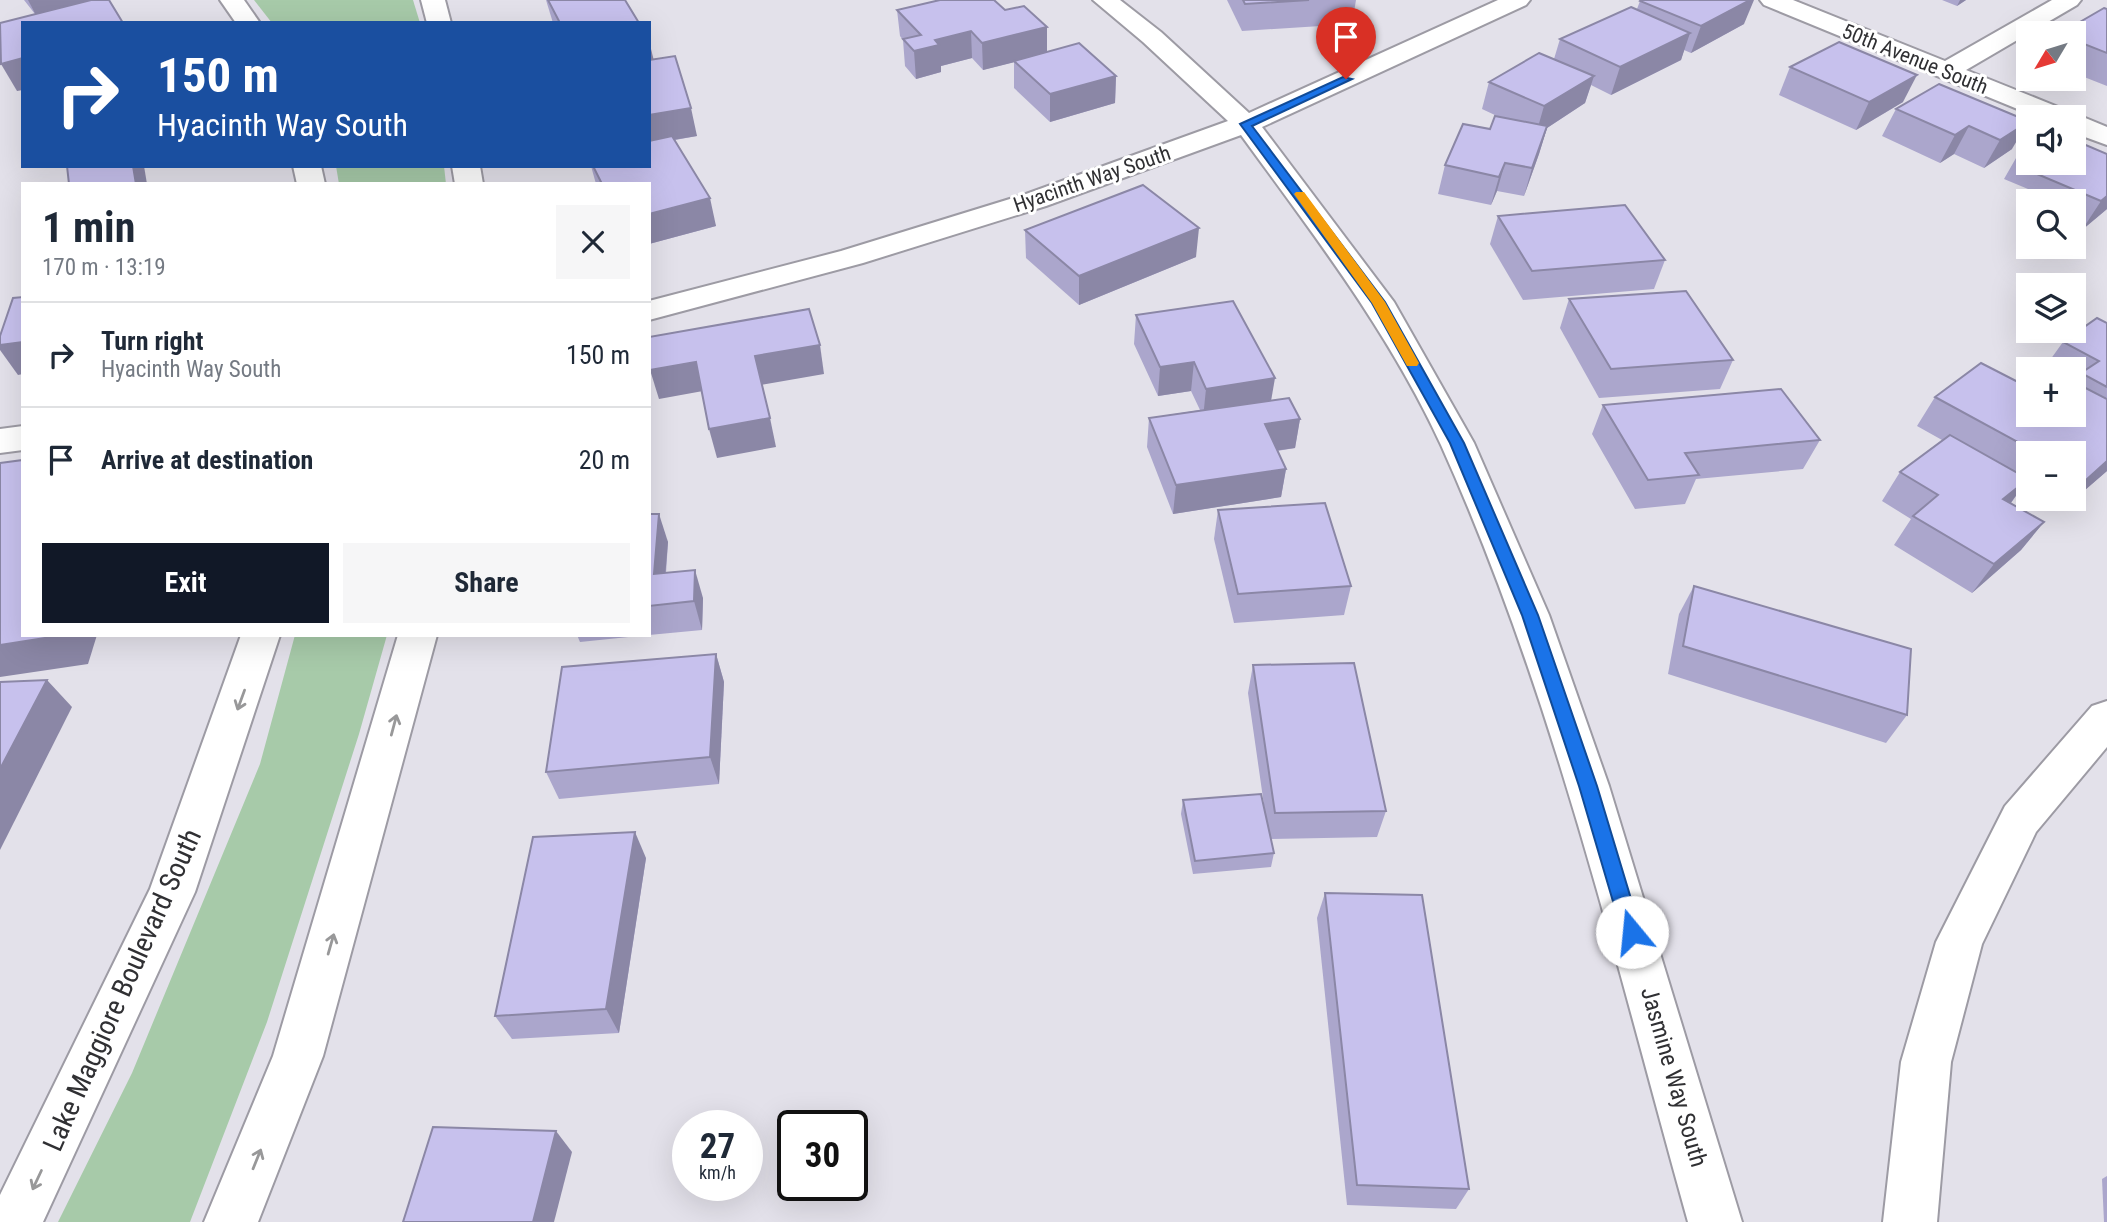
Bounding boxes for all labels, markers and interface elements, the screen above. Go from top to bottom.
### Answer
pin [1316,7,1376,79]
icon: arrive [1327,18,1365,56]
street label: 50th Avenue South [1839,19,1991,99]
north arrow [2016,21,2086,91]
map controls [2016,21,2086,511]
text: 150 m [157,47,279,104]
icon: right [42,49,133,140]
button: sound [2016,105,2086,175]
text: Hyacinth Way South [157,106,408,144]
street label: Hyacinth Way South [1010,141,1174,217]
button: search [2016,189,2086,259]
text: 1 min [42,203,135,252]
button: close [556,205,630,279]
text: 170 m · 13:19 [42,254,166,281]
button: layers [2016,273,2086,343]
text: Turn right [101,326,203,356]
icon: right [42,336,80,374]
text: 150 m [566,340,630,370]
text: Hyacinth Way South [101,356,281,383]
button: + [2016,357,2086,427]
icon: arrive [42,441,80,479]
button: − [2016,441,2086,511]
text: Arrive at destination [101,445,313,475]
text: 20 m [579,445,630,475]
button: Exit [42,543,329,623]
button: Share [343,543,630,623]
one-way arrow [233,689,246,711]
one-way arrow [388,715,401,737]
street label: Lake Maggiore Boulevard South [36,824,208,1156]
position arrow [1595,895,1669,969]
one-way arrow [325,933,338,955]
street label: Jasmine Way South [1635,984,1713,1170]
speed limit sign: 30 [777,1110,868,1201]
text: 27 [700,1126,735,1167]
one-way arrow [251,1148,264,1170]
text: km/h [699,1162,736,1183]
one-way arrow [30,1169,44,1190]

